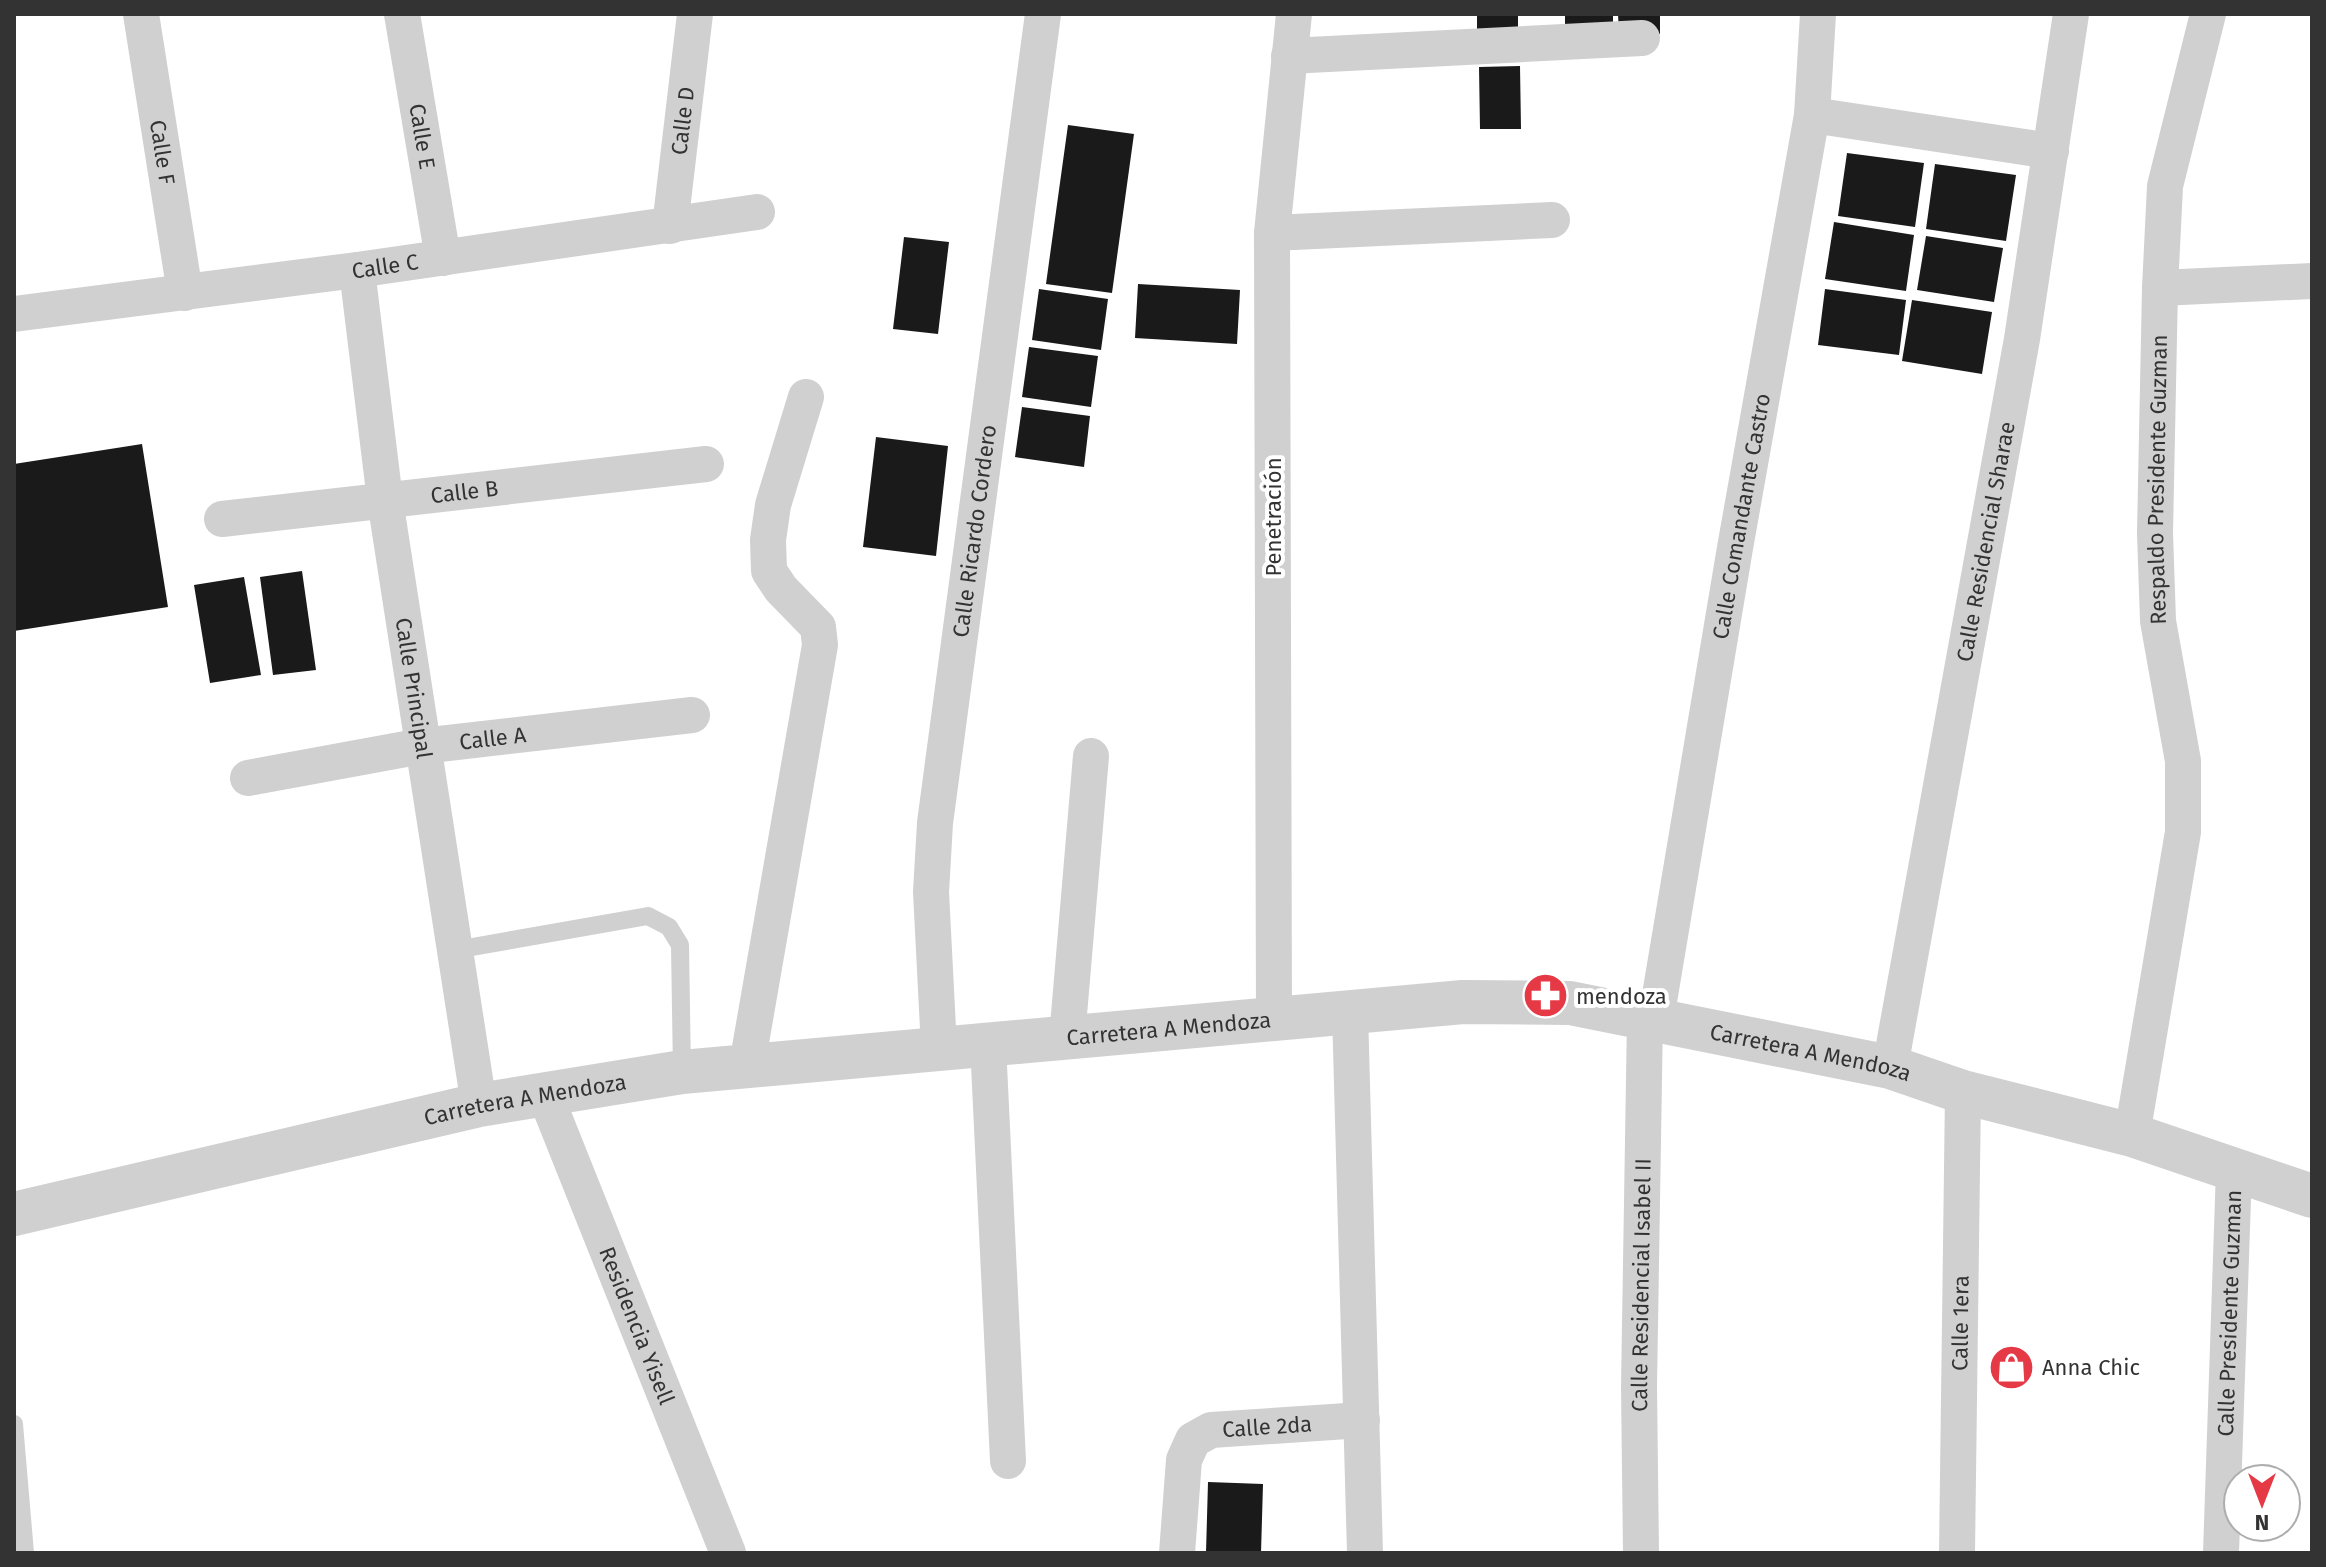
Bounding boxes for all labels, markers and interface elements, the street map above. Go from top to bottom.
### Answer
street label: Calle D [665,85,700,156]
street label: Calle E [403,101,441,171]
street label: Calle F [144,118,181,187]
street label: Calle C [350,248,420,285]
street label: Respaldo Presidente Guzman [2142,334,2173,625]
street label: Calle Comandante Castro [1707,391,1776,641]
street label: Calle Residencial Sharae [1951,419,2021,664]
street label: Calle Ricardo Cordero [947,423,1002,639]
street label: Penetración [1260,457,1287,577]
street label: Calle B [429,475,500,509]
street label: Calle Principal [389,616,438,760]
street label: Calle A [458,721,528,756]
pharmacy icon: mendoza [1521,972,1569,1020]
place label: mendoza [1576,983,1667,1010]
street label: Carretera A Mendoza [1065,1006,1272,1051]
street label: Carretera A Mendoza [1707,1018,1915,1087]
street label: Carretera A Mendoza [421,1068,628,1131]
street label: Calle Residencial Isabel II [1626,1158,1657,1412]
street label: Calle Presidente Guzman [2212,1189,2247,1437]
street label: Residencia Yisell [593,1243,680,1409]
street label: Calle 1era [1946,1275,1975,1371]
shop icon: Anna Chic [1987,1343,2035,1391]
place label: Anna Chic [2042,1354,2140,1381]
street label: Calle 2da [1221,1410,1313,1443]
north arrow [2222,1463,2302,1543]
text: N [2255,1509,2269,1536]

